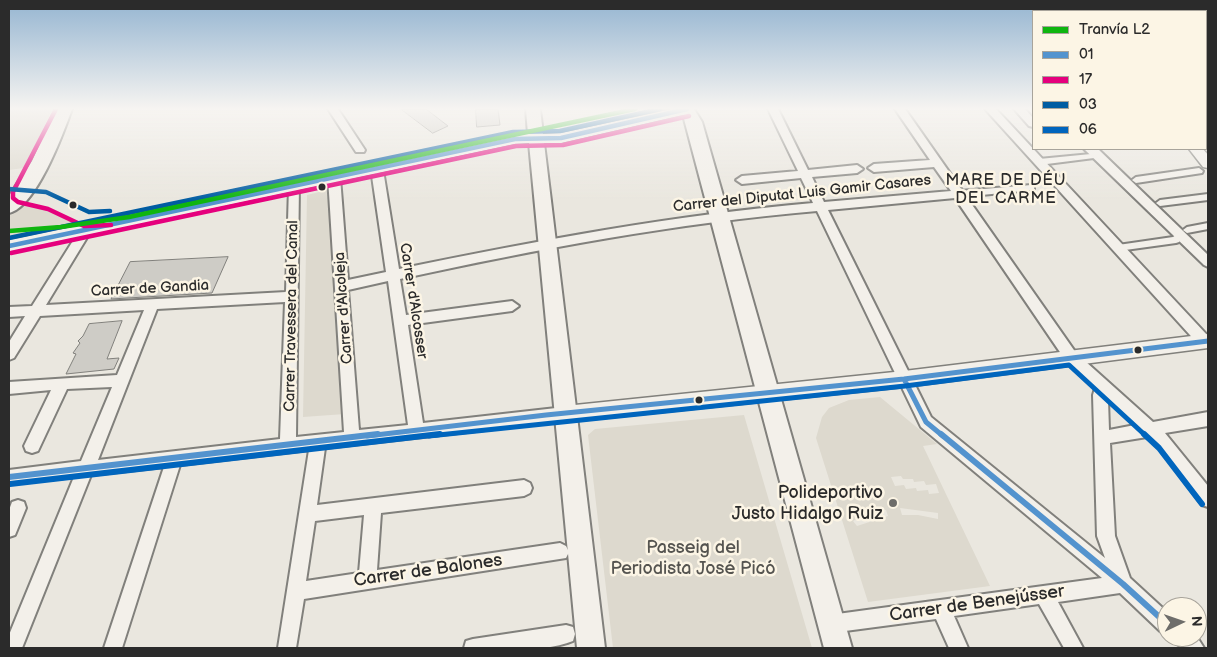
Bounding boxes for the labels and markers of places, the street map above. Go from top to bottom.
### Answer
unlabelled marker [317,182,327,192]
unlabelled marker [68,200,78,210]
unlabelled marker [1133,345,1143,355]
unlabelled marker [694,395,704,405]
place label: Polideportivo Justo Hidalgo Ruiz [732,482,883,524]
marker: Polideportivo Justo Hidalgo Ruiz [887,497,899,509]

